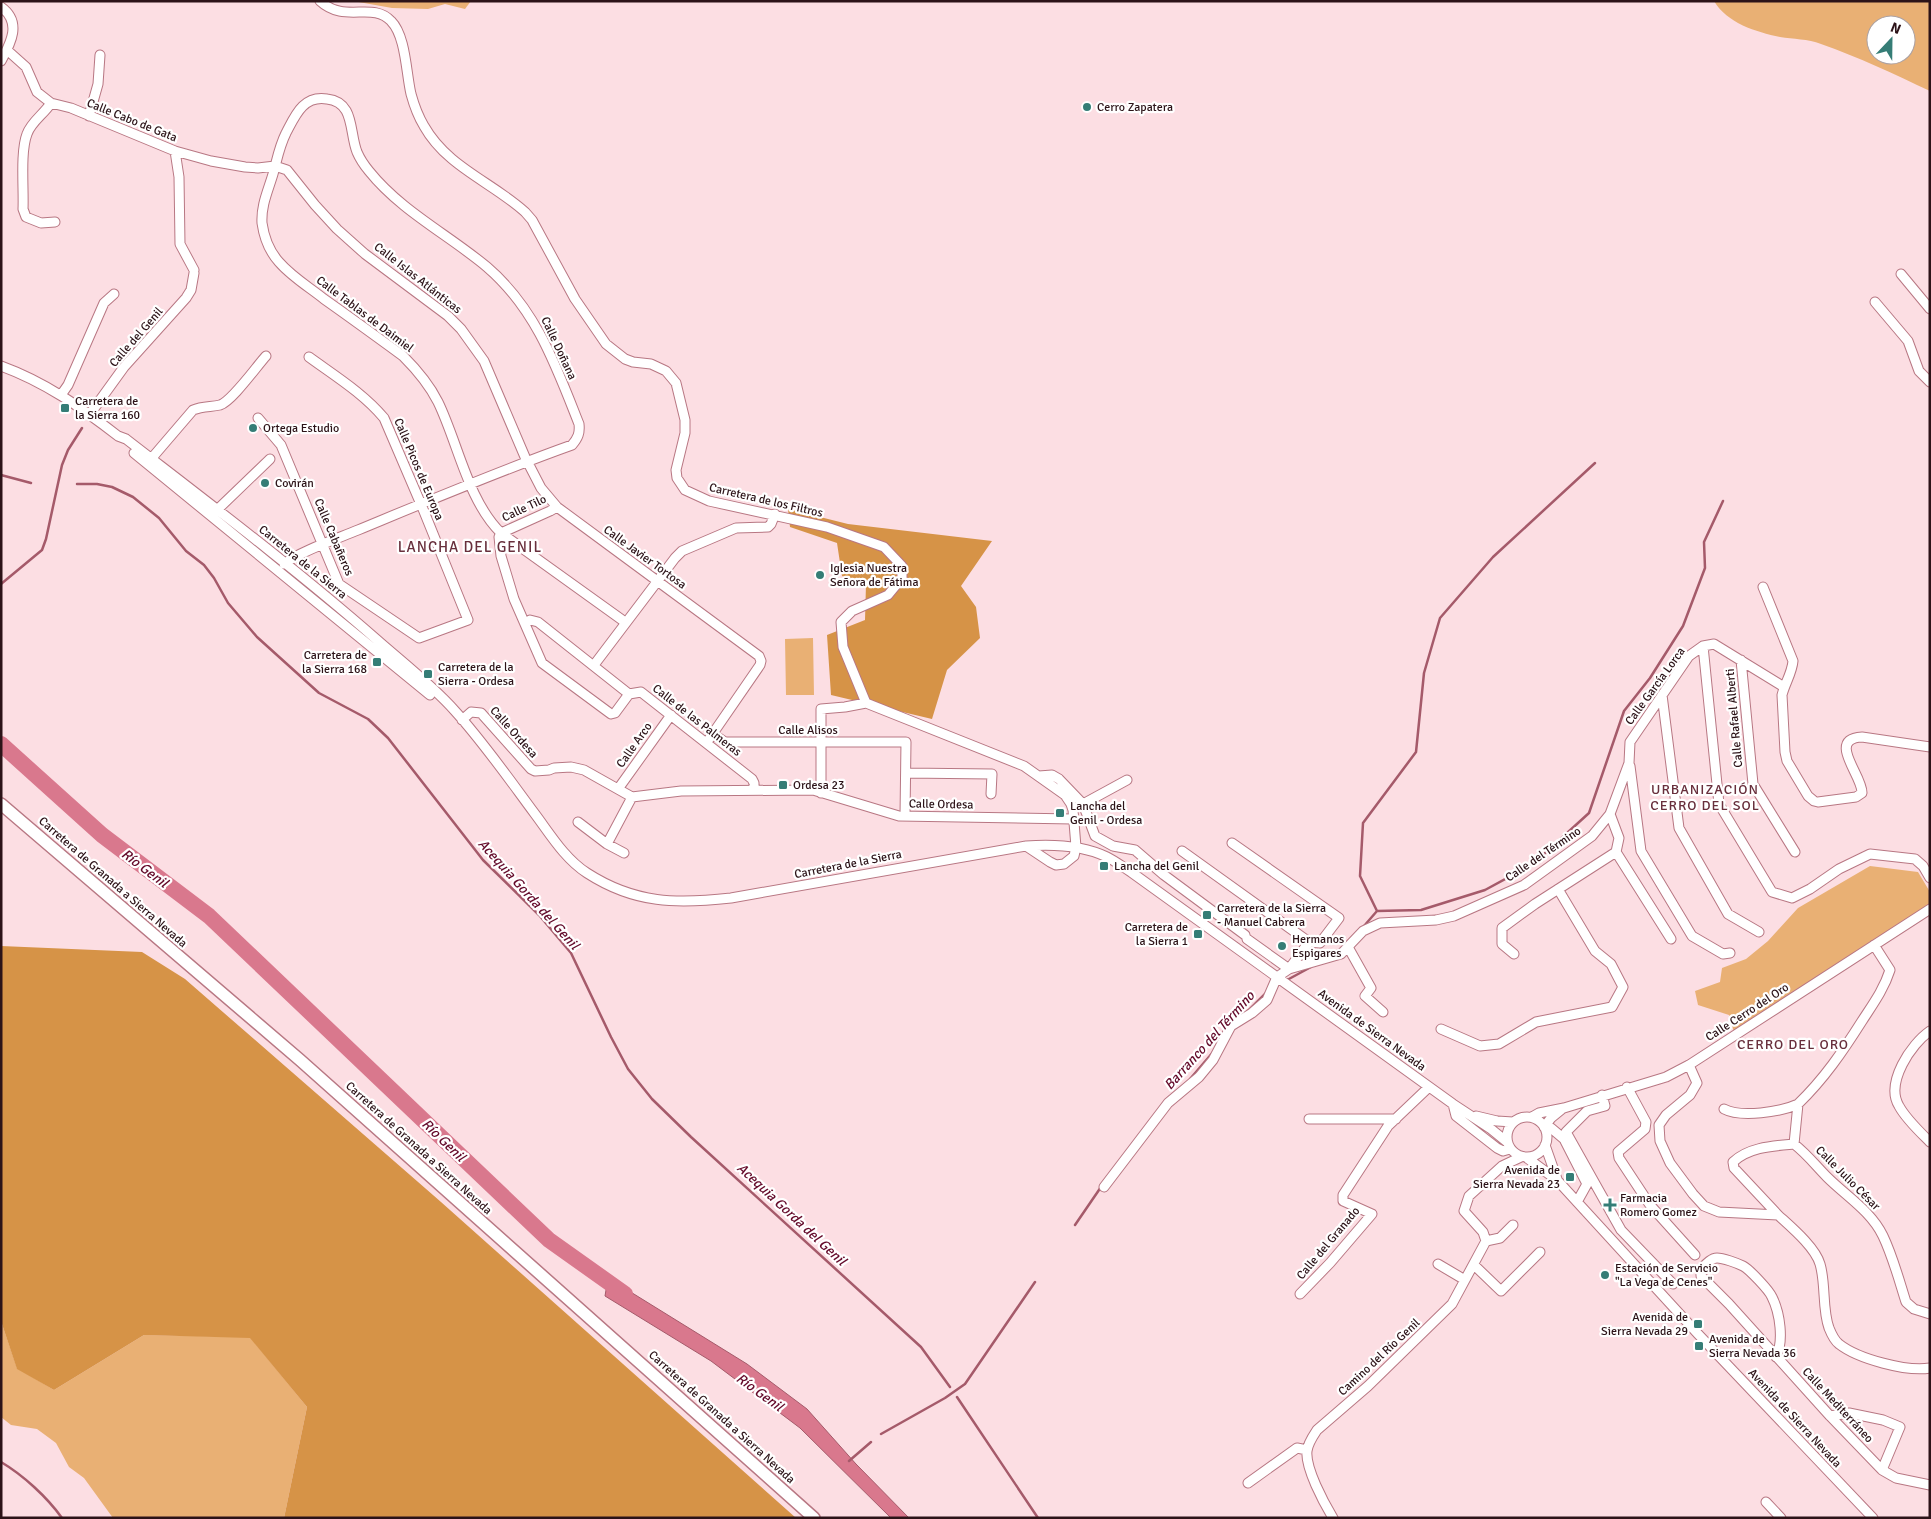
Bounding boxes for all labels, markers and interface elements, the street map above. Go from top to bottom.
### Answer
north arrow [1866,15,1916,65]
text: N [1888,19,1903,38]
street label: Calle Cabo de Gata [84,96,179,145]
place label: Cerro Zapatera [1097,100,1173,115]
marker: Cerro Zapatera [1081,101,1093,113]
street label: Calle Islas Atlánticas [371,240,464,317]
street label: Calle Tablas de Daimiel [313,273,417,356]
street label: Calle del Genil [106,304,167,370]
street label: Calle Doñana [537,314,580,382]
place label: Carretera de la Sierra 160 [75,394,140,423]
marker: Carretera de la Sierra 160 [59,402,71,414]
street label: Calle Picos de Europa [390,416,447,523]
place label: Ortega Estudio [263,421,339,436]
marker: Ortega Estudio [247,422,259,434]
place label: Covirán [275,476,314,491]
marker: Covirán [259,477,271,489]
street label: Carretera de los Filtros [708,480,824,521]
street label: Calle Tilo [500,492,549,525]
street label: Calle Cabañeros [310,496,357,578]
street label: Carretera de la Sierra [256,522,350,603]
street label: Calle Javier Tortosa [600,522,689,592]
district label: LANCHA DEL GENIL [398,538,542,556]
place label: Iglesia Nuestra Señora de Fátima [830,561,919,590]
marker: Iglesia Nuestra Señora de Fátima [814,569,826,581]
street label: Calle García Lorca [1622,644,1689,728]
place label: Carretera de la Sierra 168 [302,648,367,677]
marker: Carretera de la Sierra 168 [371,656,383,668]
place label: Carretera de la Sierra - Ordesa [438,660,514,689]
marker: Carretera de la Sierra - Ordesa [422,668,434,680]
street label: Calle Rafael Alberti [1723,668,1746,768]
street label: Calle de las Palmeras [649,681,744,760]
street label: Calle Ordesa [486,703,541,761]
street label: Calle Arco [613,720,655,771]
street label: Calle Alisos [778,723,838,738]
place label: Ordesa 23 [793,778,845,793]
marker: Ordesa 23 [777,779,789,791]
district label: URBANIZACIÓN CERRO DEL SOL [1650,781,1760,814]
street label: Calle Ordesa [909,796,973,813]
place label: Lancha del Genil - Ordesa [1070,799,1142,828]
marker: Lancha del Genil - Ordesa [1054,807,1066,819]
street label: Carretera de Granada a Sierra Nevada [35,814,190,951]
street label: Calle del Término [1503,824,1584,885]
water label: Acequia Gorda del Genil [474,836,583,954]
water label: Río Genil [118,845,172,892]
street label: Carretera de la Sierra [793,847,903,882]
place label: Lancha del Genil [1114,859,1200,874]
marker: Lancha del Genil [1098,860,1110,872]
place label: Carretera de la Sierra - Manuel Cabrera [1217,901,1326,930]
marker: Carretera de la Sierra - Manuel Cabrera [1201,909,1213,921]
place label: Carretera de la Sierra 1 [1125,920,1188,949]
marker: Carretera de la Sierra 1 [1192,928,1204,940]
place label: Hermanos Espigares [1292,932,1344,961]
marker: Hermanos Espigares [1276,940,1288,952]
street label: Calle Cerro del Oro [1703,980,1792,1045]
street label: Avenida de Sierra Nevada [1315,986,1429,1075]
water label: Barranco del Término [1161,987,1259,1093]
district label: CERRO DEL ORO [1737,1036,1849,1053]
street label: Carretera de Granada a Sierra Nevada [342,1079,495,1218]
water label: Río Genil [418,1115,470,1166]
street label: Calle Julio César [1812,1143,1883,1214]
water label: Acequia Gorda del Genil [734,1159,850,1270]
place label: Avenida de Sierra Nevada 23 [1473,1163,1560,1192]
marker: Avenida de Sierra Nevada 23 [1564,1171,1576,1183]
place label: Farmacia Romero Gomez [1620,1191,1697,1220]
marker: Farmacia Romero Gomez [1604,1199,1616,1211]
street label: Calle del Granado [1294,1204,1363,1283]
place label: Estación de Servicio "La Vega de Cenes" [1615,1261,1718,1290]
marker: Estación de Servicio "La Vega de Cenes" [1599,1269,1611,1281]
place label: Avenida de Sierra Nevada 29 [1601,1310,1688,1339]
street label: Camino del Río Genil [1335,1315,1424,1399]
marker: Avenida de Sierra Nevada 29 [1692,1318,1704,1330]
place label: Avenida de Sierra Nevada 36 [1709,1332,1796,1361]
marker: Avenida de Sierra Nevada 36 [1693,1340,1705,1352]
street label: Carretera de Granada a Sierra Nevada [645,1348,798,1487]
street label: Calle Mediterráneo [1799,1365,1876,1446]
street label: Avenida de Sierra Nevada [1745,1366,1844,1471]
water label: Río Genil [733,1370,787,1416]

